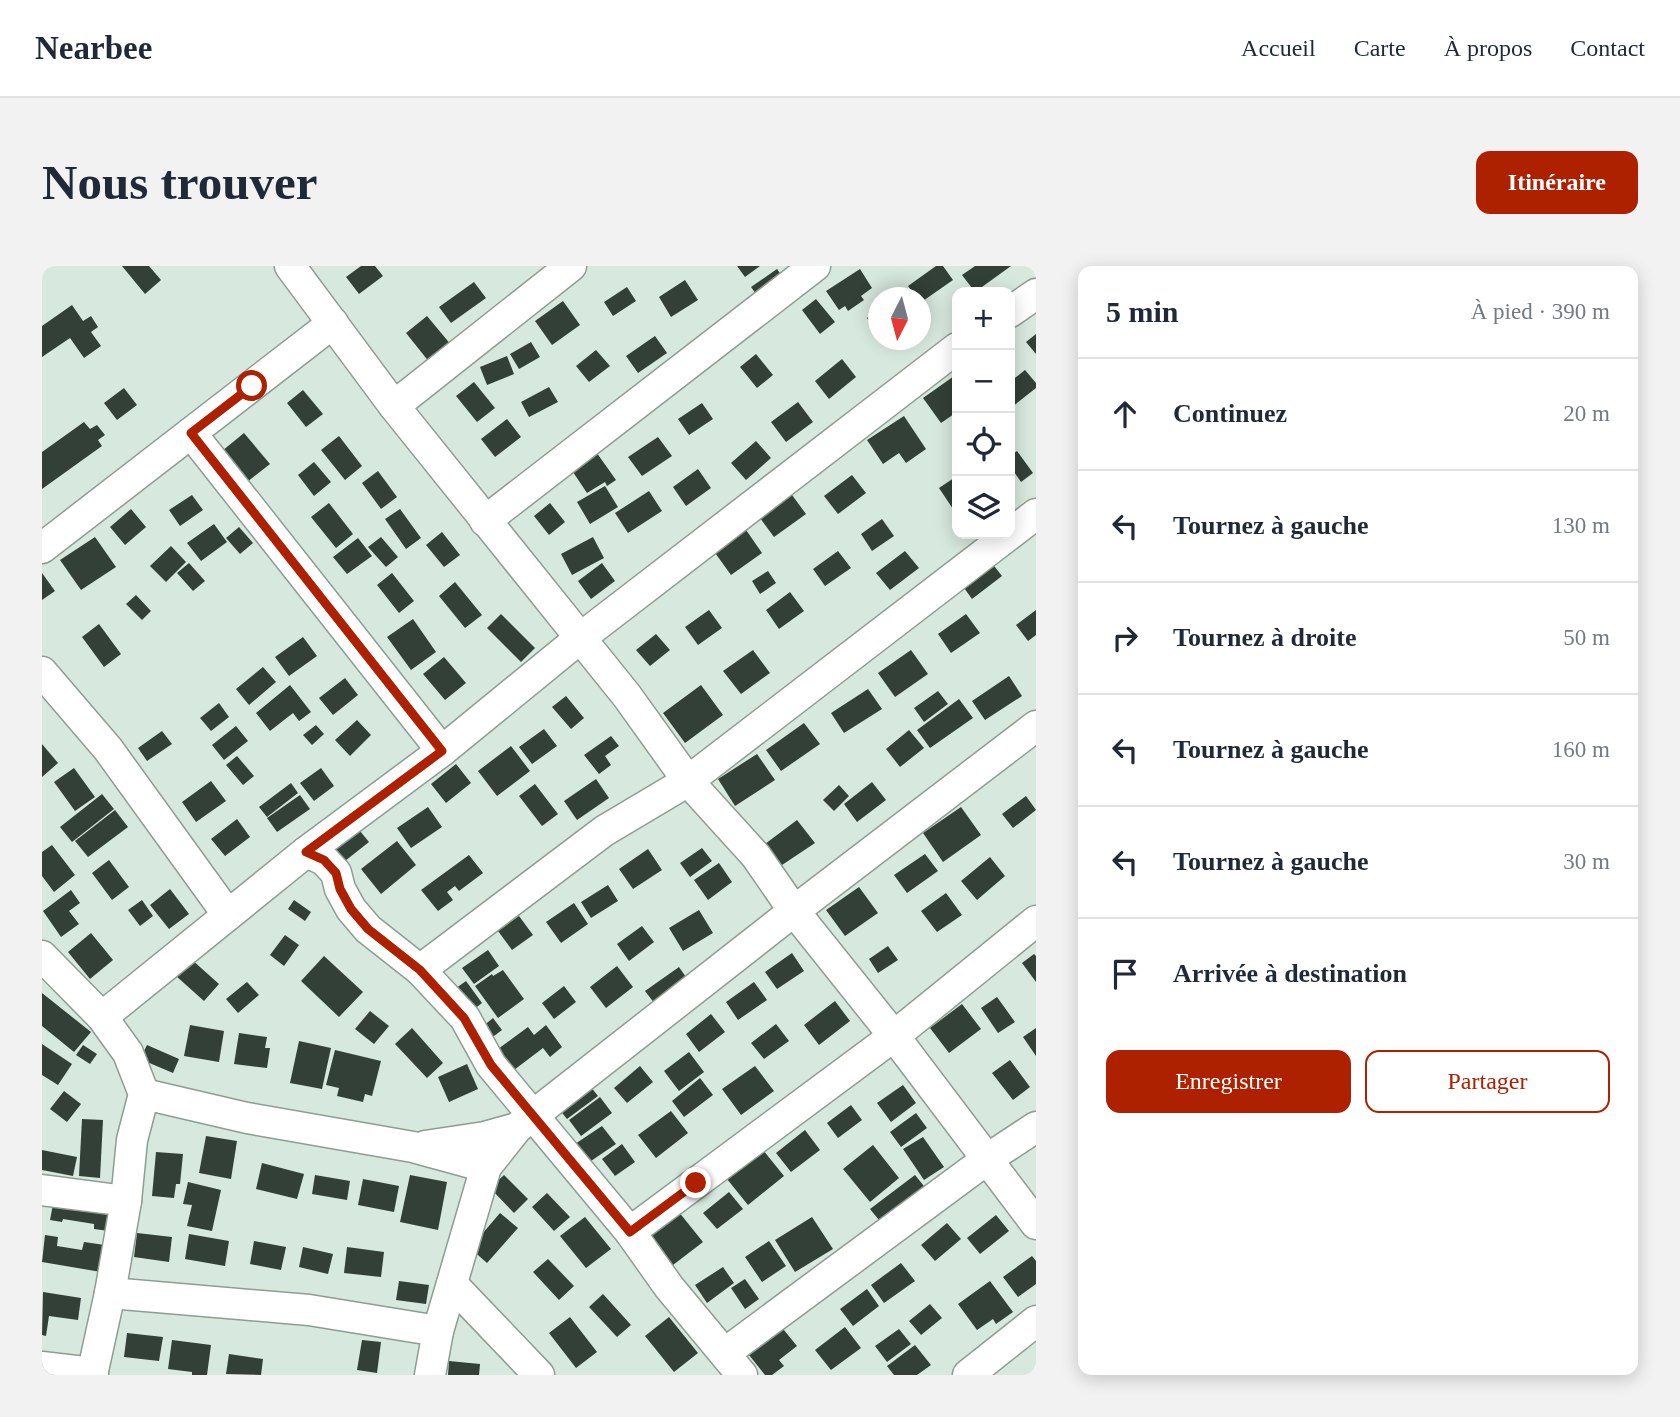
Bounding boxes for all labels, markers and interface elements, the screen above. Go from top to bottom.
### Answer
text: Nearbee [35,30,152,66]
text: Accueil [1241,35,1316,61]
text: Carte [1354,35,1406,61]
text: À propos [1444,35,1532,61]
text: Contact [1570,35,1645,61]
button: Itinéraire [1476,151,1638,214]
text: Nous trouver [42,155,317,210]
north arrow [868,287,931,350]
map controls [952,287,1015,539]
button: + [952,287,1015,350]
text: 5 min [1106,295,1179,328]
text: À pied · 390 m [1471,299,1610,324]
button: − [952,350,1015,413]
route start [236,370,267,401]
icon: ahead [1106,395,1144,433]
text: Continuez [1173,399,1287,428]
text: 20 m [1563,401,1610,426]
button: locate [952,413,1015,476]
button: layers [952,476,1015,539]
icon: left [1106,507,1144,545]
text: Tournez à gauche [1173,511,1369,540]
text: 130 m [1552,513,1610,538]
icon: right [1106,619,1144,657]
text: Tournez à droite [1173,623,1356,652]
text: 50 m [1563,625,1610,650]
icon: left [1106,731,1144,769]
text: Tournez à gauche [1173,735,1369,764]
text: 160 m [1552,737,1610,762]
icon: left [1106,843,1144,881]
text: Tournez à gauche [1173,847,1369,876]
text: 30 m [1563,849,1610,874]
icon: arrive [1106,955,1144,993]
text: Arrivée à destination [1173,959,1407,988]
button: Enregistrer [1106,1050,1351,1113]
button: Partager [1365,1050,1610,1113]
route end [680,1167,711,1198]

